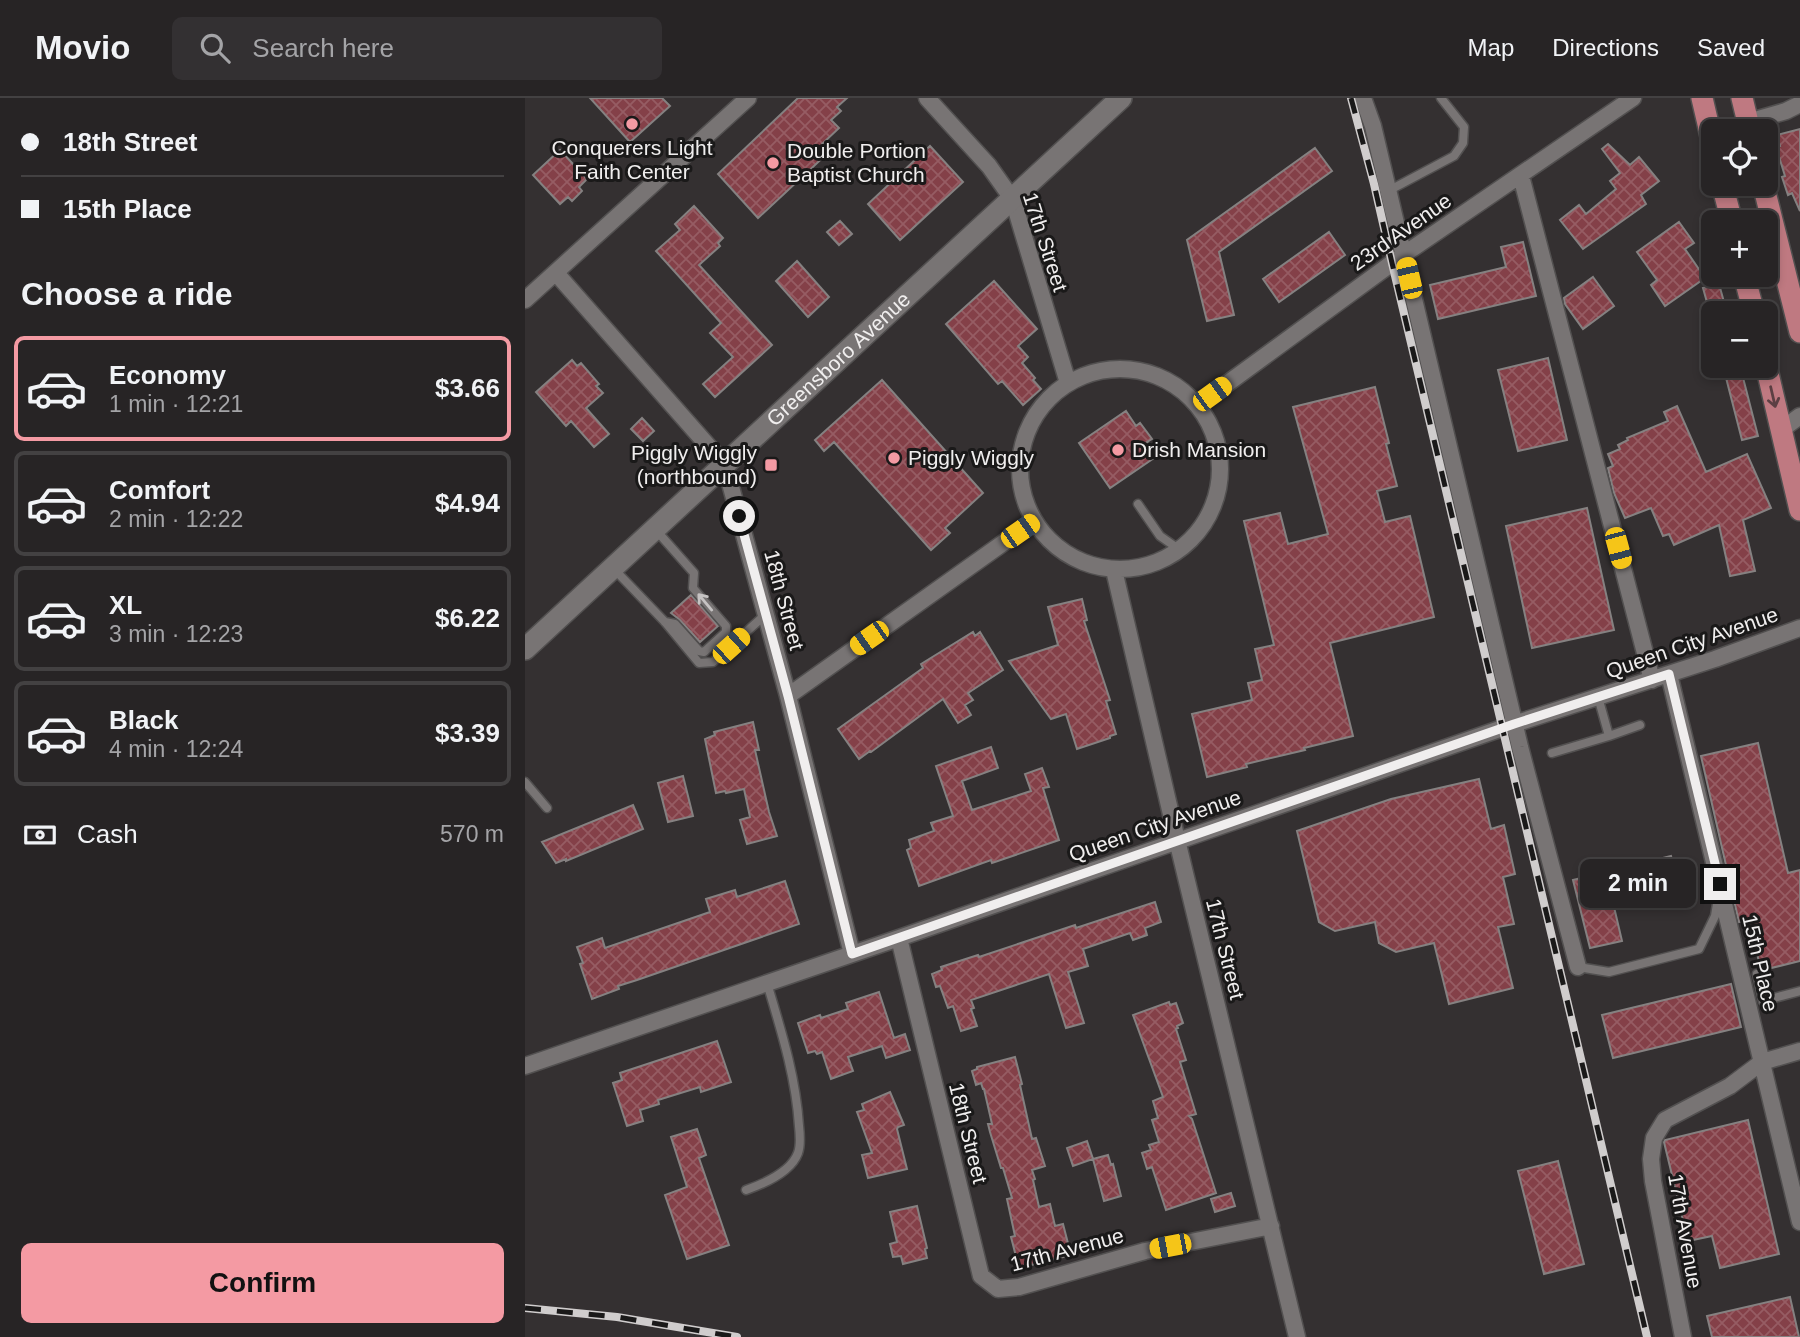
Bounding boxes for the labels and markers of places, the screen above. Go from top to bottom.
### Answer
marker: Conquerers Light Faith Center [624,116,640,132]
place label: Conquerers Light Faith Center [551,136,713,183]
place label: Double Portion Baptist Church [787,139,926,186]
marker: Double Portion Baptist Church [765,155,781,171]
place label: Drish Mansion [1132,438,1266,461]
place label: Piggly Wiggly (northbound) [631,441,757,488]
marker: Drish Mansion [1110,442,1126,458]
place label: Piggly Wiggly [908,446,1035,469]
marker: Piggly Wiggly [886,450,902,466]
marker: Piggly Wiggly (northbound) [763,457,779,473]

